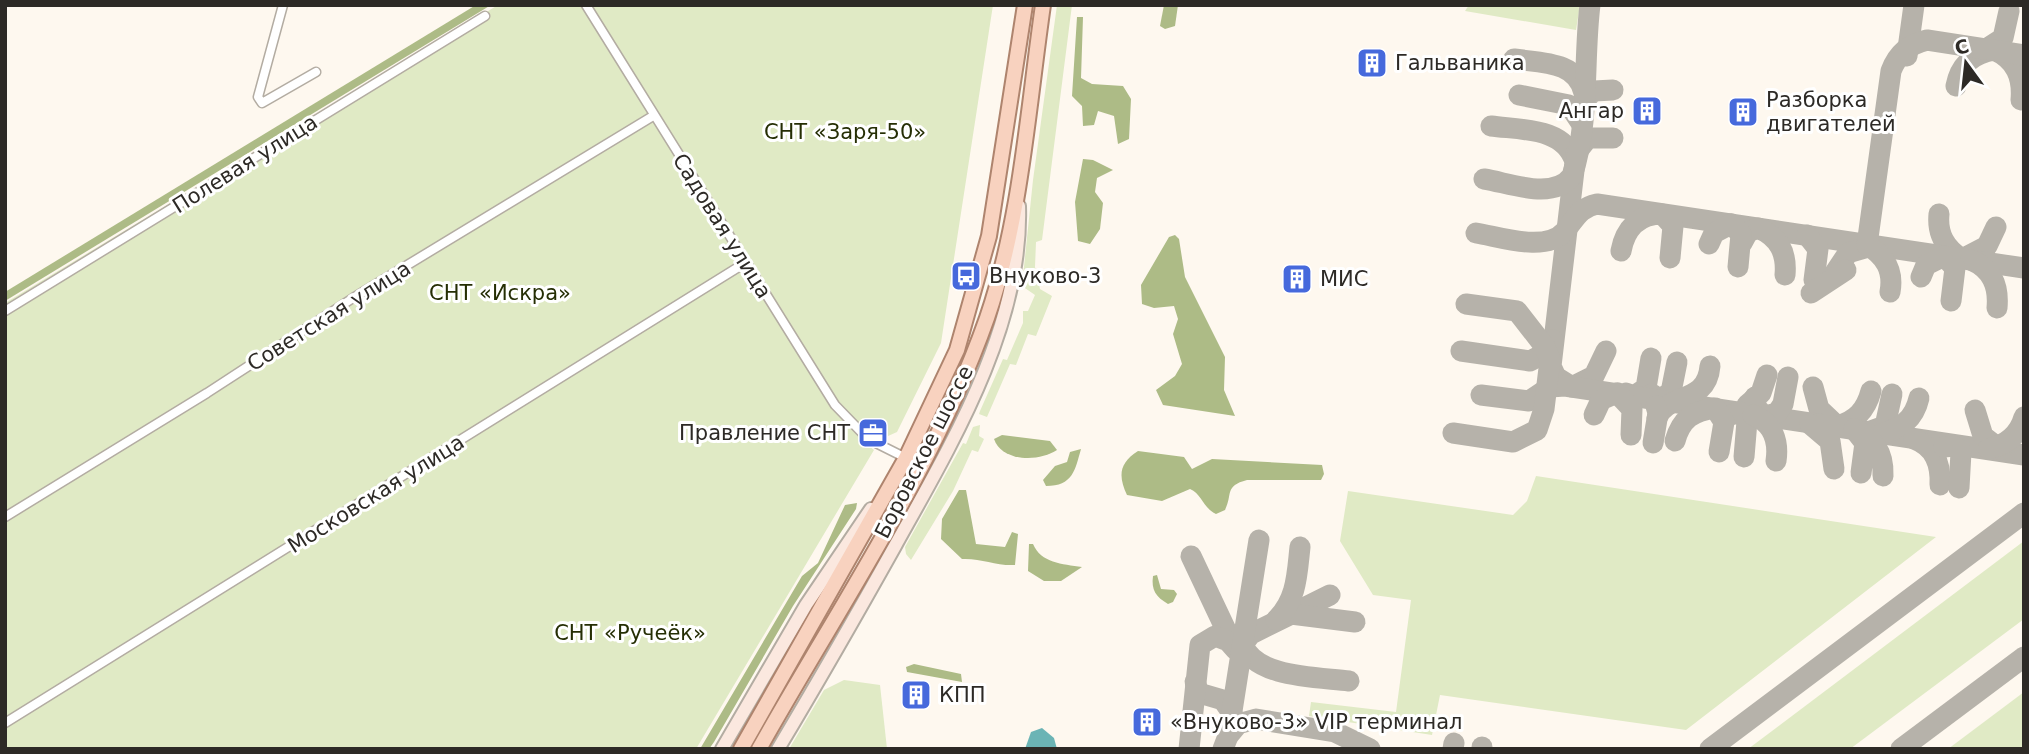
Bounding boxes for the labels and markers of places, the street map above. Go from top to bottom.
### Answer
building icon: Гальваника [1355,46,1389,80]
place label: Гальваника [1395,51,1525,75]
place label: Разборка двигателей [1766,88,1896,136]
building icon: Ангар [1630,94,1664,128]
building icon: Разборка двигателей [1726,95,1760,129]
place label: Ангар [1559,99,1624,123]
bus stop icon: Внуково-3 [949,259,983,293]
building icon: МИС [1280,262,1314,296]
place label: Внуково-3 [989,264,1101,288]
place label: МИС [1320,267,1369,291]
office icon: Правление СНТ [856,416,890,450]
place label: Правление СНТ [679,421,850,445]
building icon: КПП [899,678,933,712]
place label: КПП [939,683,986,707]
building icon: «Внуково-3» VIP терминал [1130,705,1164,739]
place label: «Внуково-3» VIP терминал [1170,710,1463,734]

